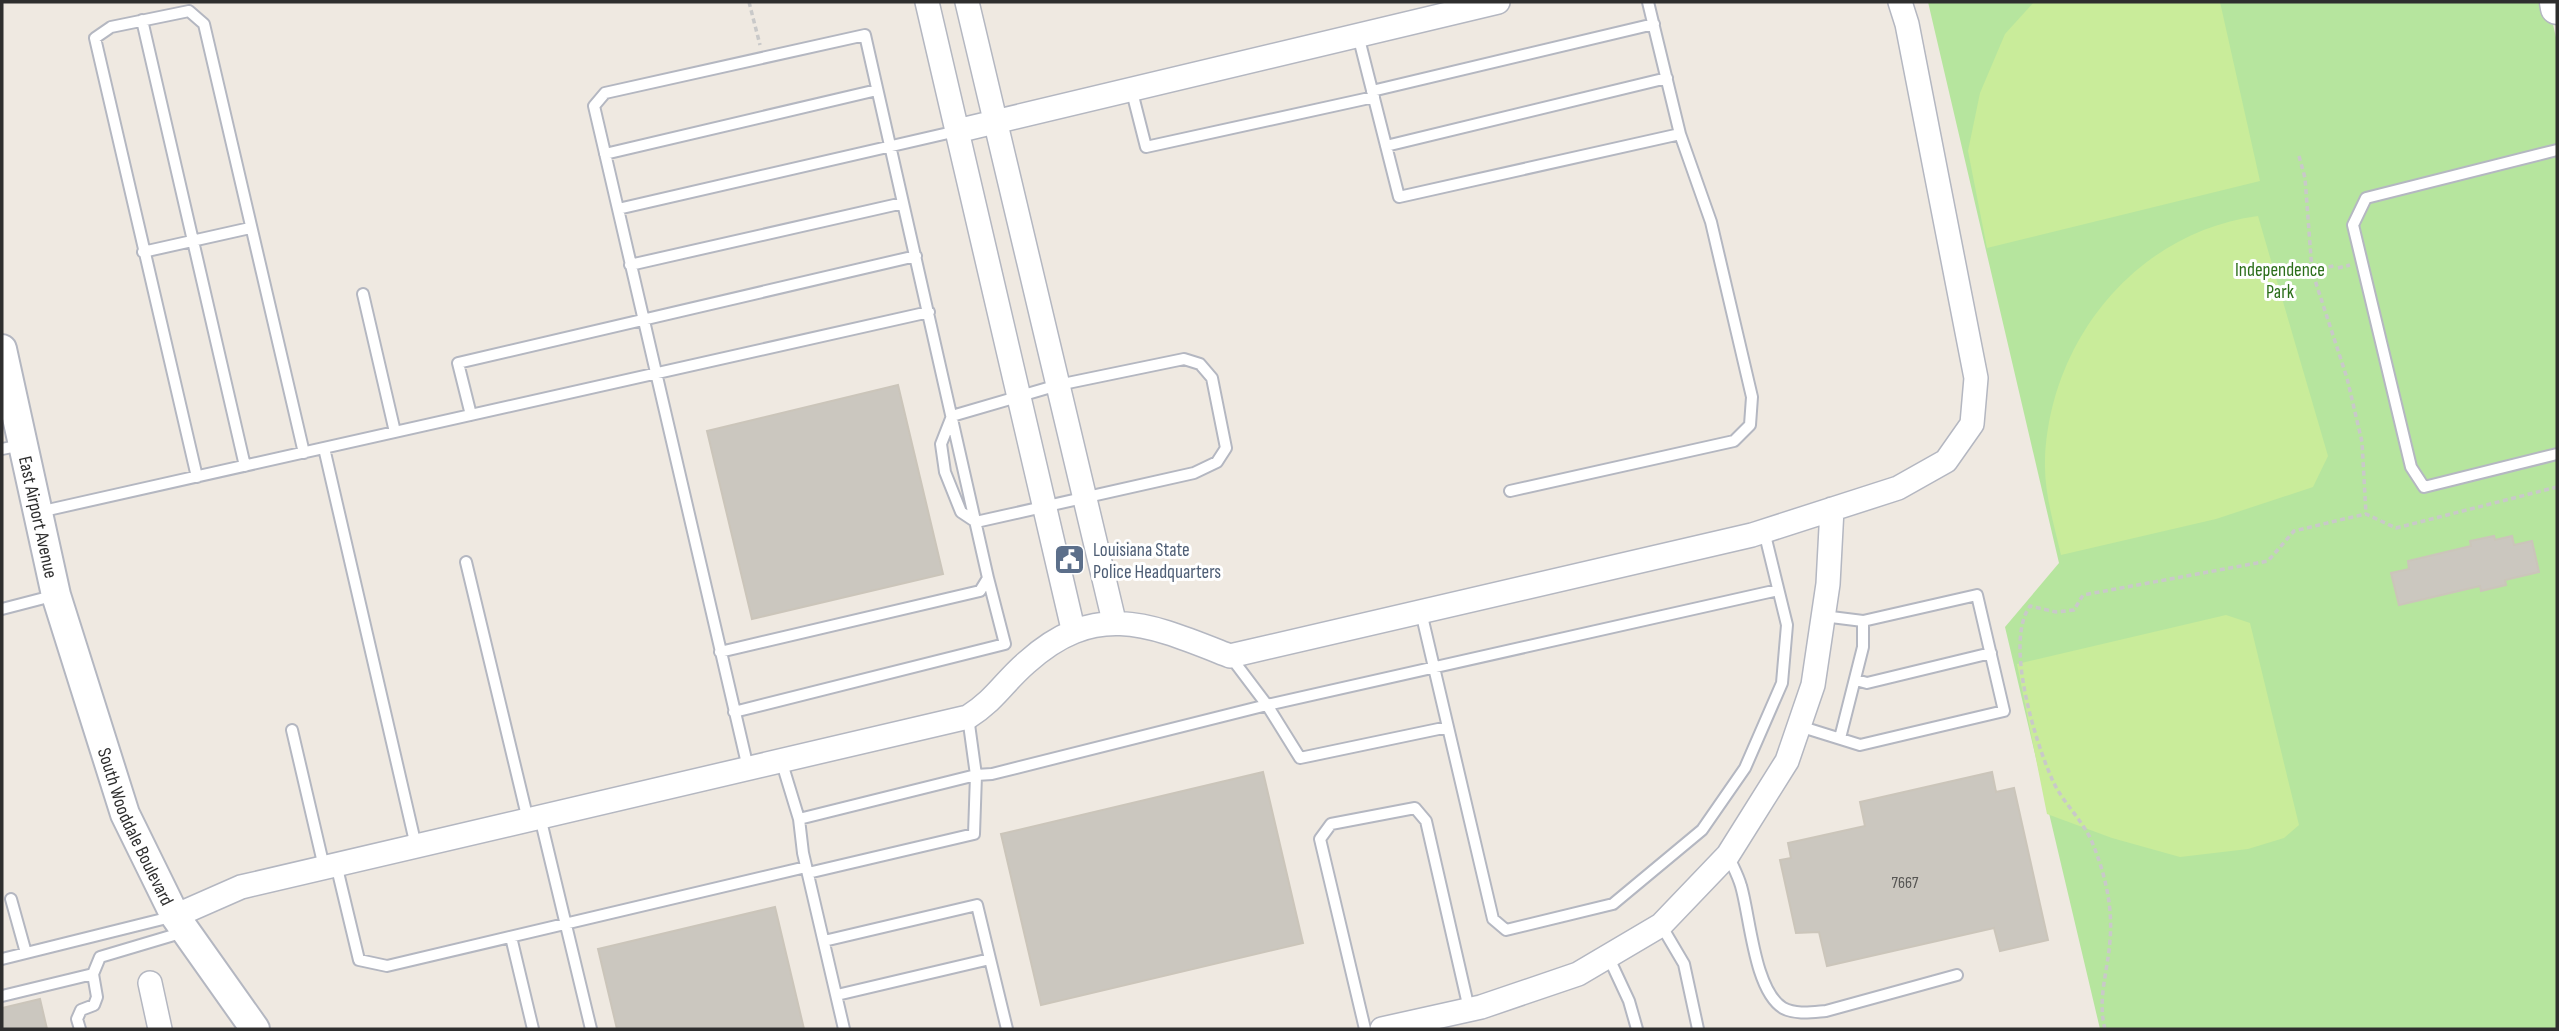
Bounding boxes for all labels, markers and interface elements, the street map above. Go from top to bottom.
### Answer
park label: Independence Park [2235,259,2325,304]
street label: East Airport Avenue [13,454,62,581]
place label: Louisiana State Police Headquarters [1093,539,1221,584]
public building icon: Louisiana State Police Headquarters [1053,543,1087,577]
street label: South Wooddale Boulevard [92,745,178,910]
house number: 7667 [1892,874,1919,893]

